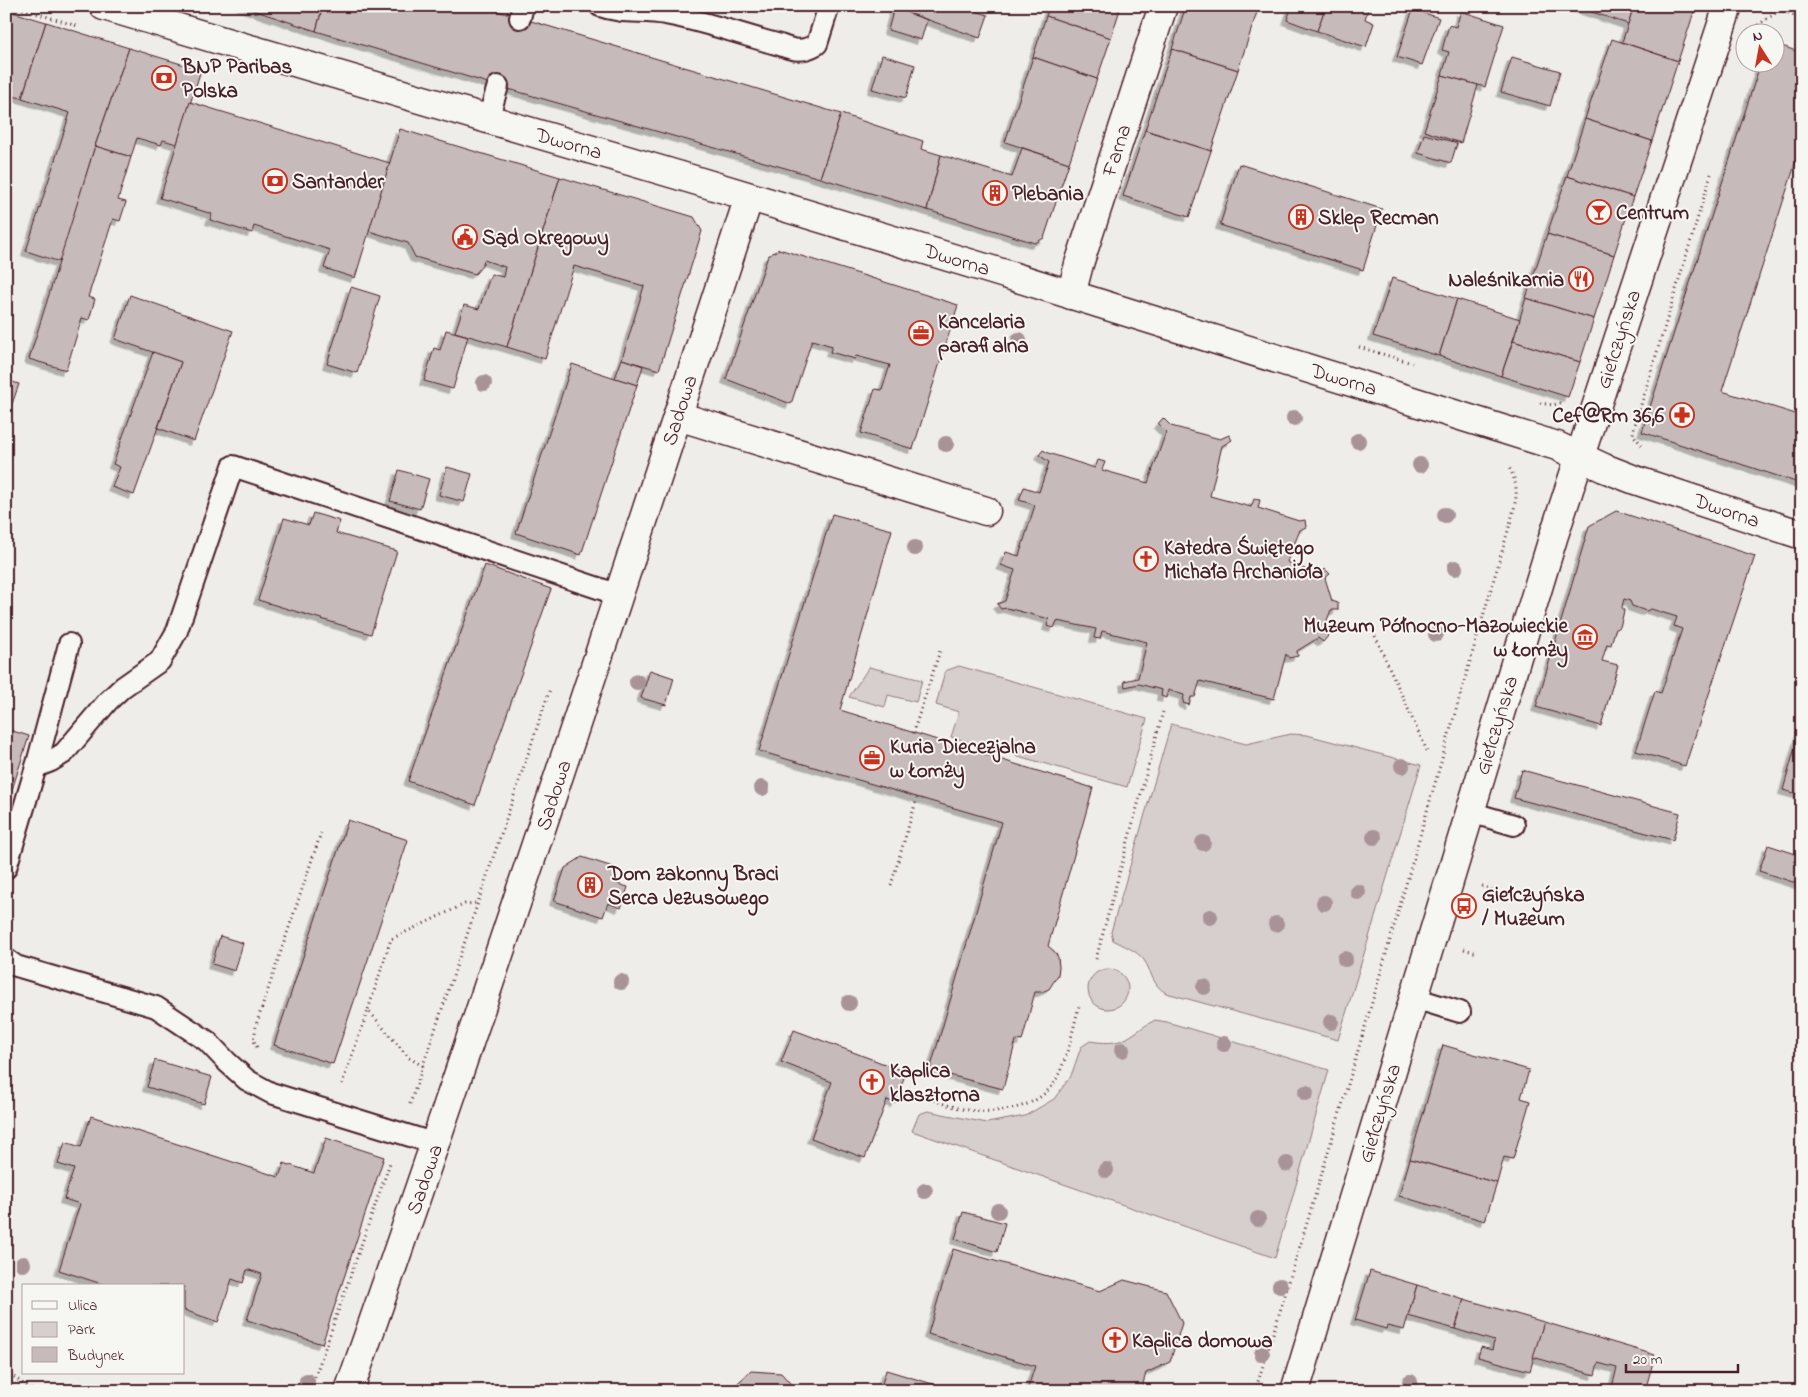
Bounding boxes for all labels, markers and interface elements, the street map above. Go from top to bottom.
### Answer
north arrow [1736,22,1786,72]
text: N [1751,26,1764,48]
place label: BNP Paribas Polska [181,53,292,107]
bank icon: BNP Paribas Polska [151,65,177,91]
street label: Dworna [531,121,605,169]
street label: Farna [1095,121,1140,181]
bank icon: Santander [262,168,288,194]
place label: Santander [292,168,384,198]
building icon: Plebania [982,180,1008,206]
place label: Plebania [1012,180,1084,210]
bar icon: Centrum [1586,199,1612,225]
place label: Centrum [1616,199,1689,229]
building icon: Sklep Recman [1288,204,1314,230]
place label: Sklep Recman [1318,204,1439,234]
public building icon: Sąd Okręgowy [452,224,478,250]
place label: Sąd Okręgowy [482,224,609,256]
street label: Dworna [919,236,993,285]
place label: Naleśnikarnia [1448,266,1564,296]
restaurant icon: Naleśnikarnia [1568,266,1594,292]
street label: Giełczyńska [1590,286,1652,394]
place label: Kancelaria parafialna [938,308,1029,362]
office icon: Kancelaria parafialna [908,320,934,346]
street label: Dworna [1306,356,1380,405]
street label: Sadowa [655,371,706,450]
place label: Cef@Rm 36,6 [1552,401,1665,432]
pharmacy icon: Cef@Rm 36,6 [1669,402,1695,428]
street label: Dworna [1688,486,1763,537]
place label: Katedra Świętego Michała Archanioła [1164,534,1323,588]
church icon: Katedra Świętego Michała Archanioła [1133,546,1159,572]
place label: Muzeum Północno-Mazowieckie w Łomży [1303,612,1569,668]
museum icon: Muzeum Północno-Mazowieckie w Łomży [1572,624,1598,650]
street label: Giełczyńska [1469,672,1529,780]
place label: Kuria Diecezjalna w Łomży [890,733,1036,789]
office icon: Kuria Diecezjalna w Łomży [859,745,885,771]
street label: Sadowa [529,756,580,835]
place label: Dom zakonny Braci Serca Jezusowego [607,860,779,916]
building icon: Dom zakonny Braci Serca Jezusowego [577,872,603,898]
place label: Giełczyńska / Muzeum [1481,881,1585,935]
bus stop icon: Giełczyńska / Muzeum [1451,893,1477,919]
place label: Kaplica klasztorna [890,1057,980,1111]
street label: Giełczyńska [1352,1060,1412,1168]
church icon: Kaplica klasztorna [859,1069,885,1095]
street label: Sadowa [400,1140,452,1219]
legend [22,1284,185,1374]
text: Ulica [68,1295,97,1317]
text: Park [68,1319,96,1341]
church icon: Kaplica domowa [1102,1327,1128,1353]
place label: Kaplica domowa [1132,1327,1273,1357]
scale bar [1626,1342,1738,1374]
text: Budynek [67,1345,125,1368]
text: 20 m [1633,1349,1663,1371]

